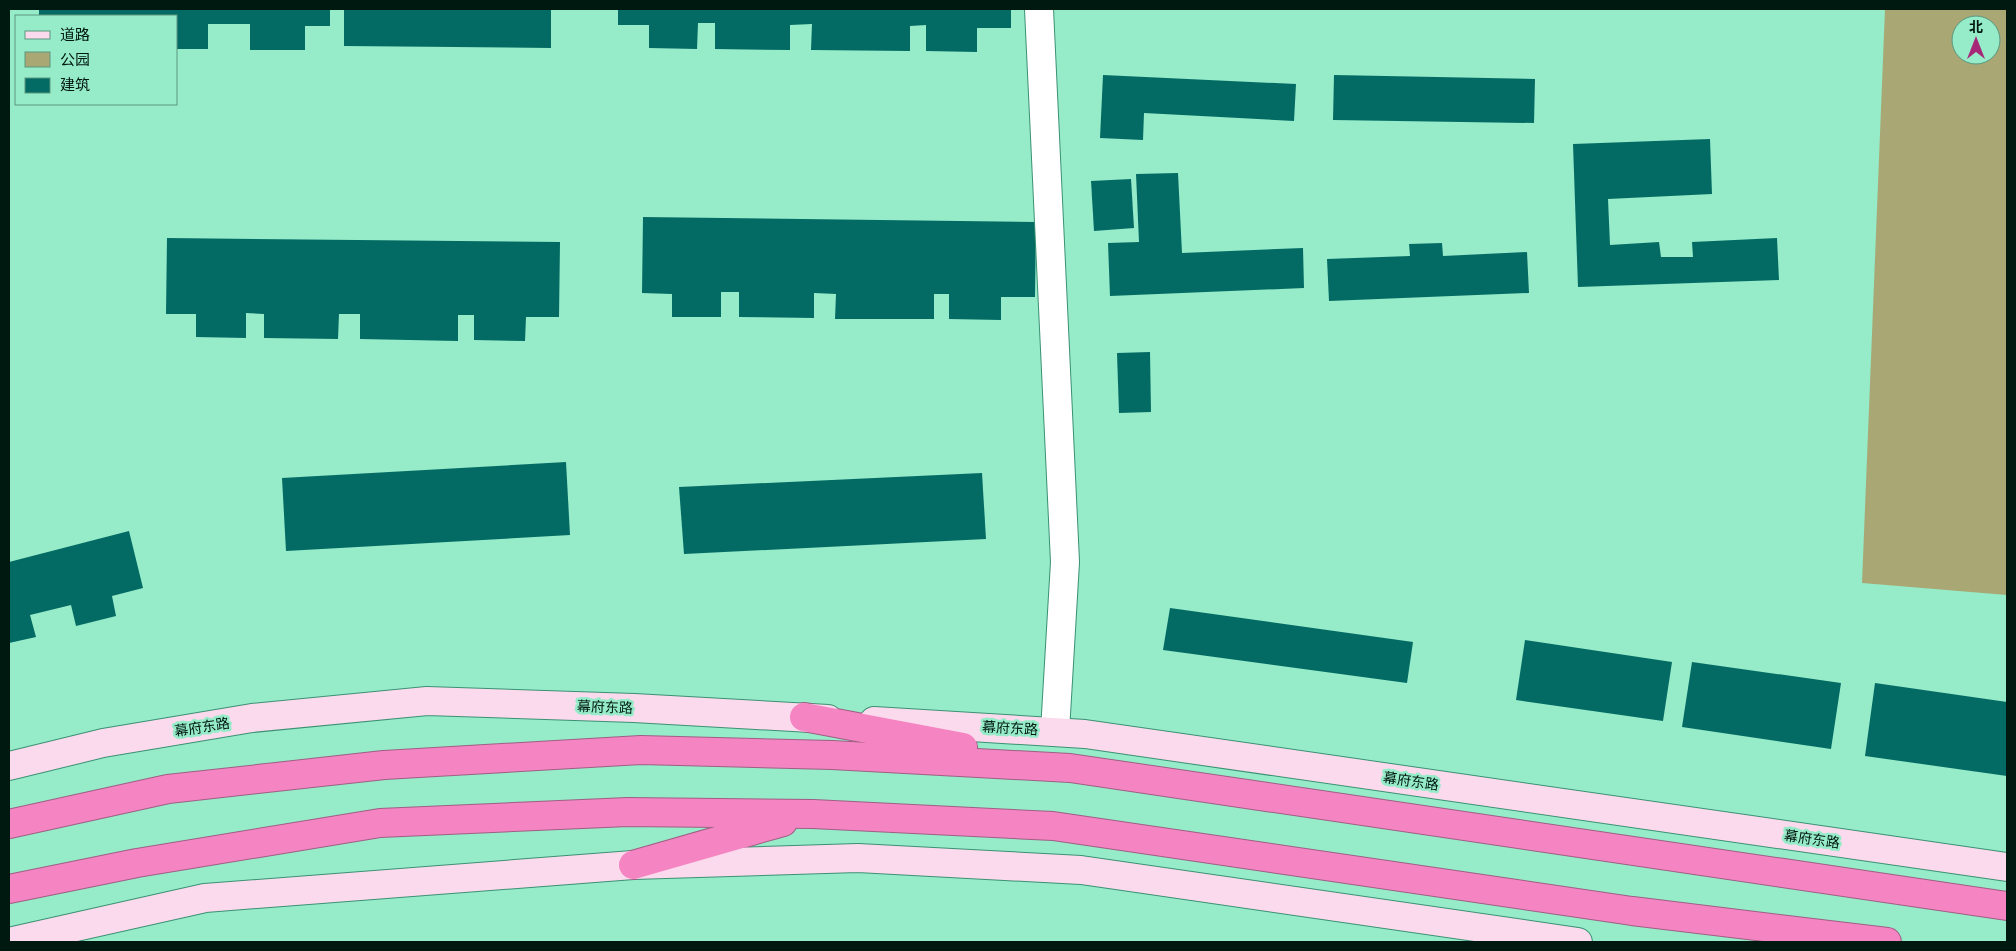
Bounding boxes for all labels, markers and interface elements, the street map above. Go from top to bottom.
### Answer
legend [15,15,178,105]
north arrow [1951,15,2001,65]
text: 北 [1969,19,1983,35]
text: 道路 [60,26,90,43]
text: 公园 [60,51,90,68]
text: 建筑 [60,76,90,93]
street label: 幕府东路 [577,698,633,716]
street label: 幕府东路 [173,715,231,739]
street label: 幕府东路 [982,719,1038,737]
street label: 幕府东路 [1382,769,1440,793]
street label: 幕府东路 [1783,827,1841,851]

